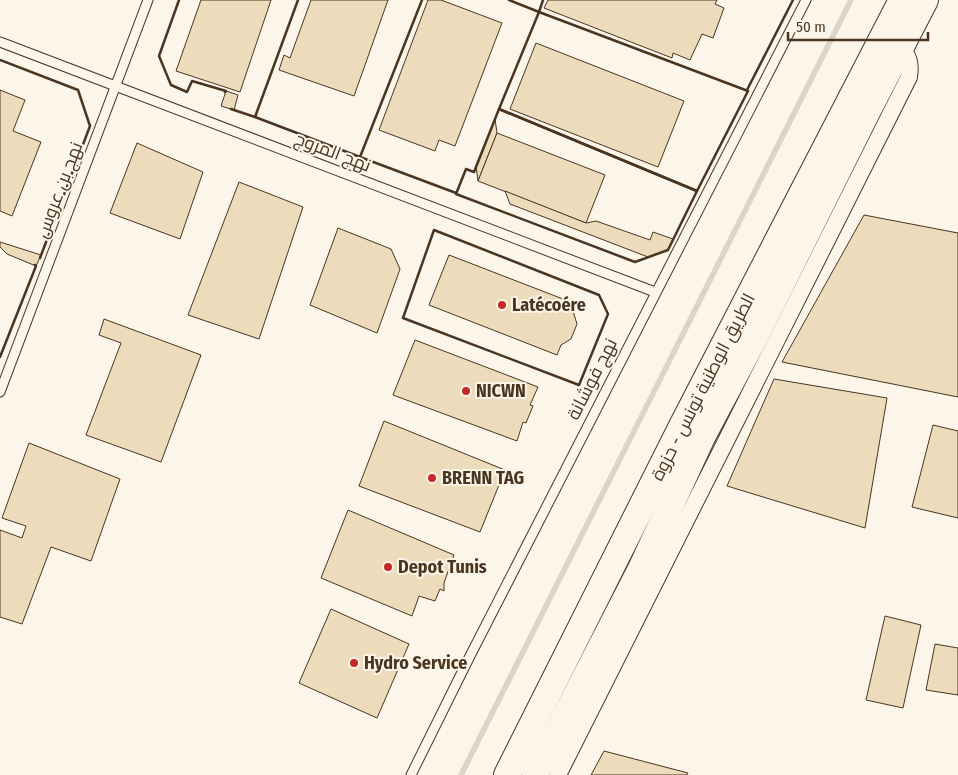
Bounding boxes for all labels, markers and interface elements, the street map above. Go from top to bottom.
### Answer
scale bar [788,10,928,42]
text: 50 m [796,18,826,36]
street label: نهج المروج [291,127,374,178]
street label: نهج بن عروس [31,139,88,242]
street label: الطريق الوطنية تونس - حزوة [646,290,761,485]
place label: Latécoére [512,294,586,316]
marker: Latécoére [496,299,508,311]
street label: نهج فوشانة [562,334,623,424]
place label: NICWN [476,380,526,402]
marker: NICWN [460,385,472,397]
place label: BRENN TAG [442,467,524,489]
marker: BRENN TAG [426,472,438,484]
place label: Depot Tunis [398,556,487,578]
marker: Depot Tunis [382,561,394,573]
place label: Hydro Service [364,652,467,674]
marker: Hydro Service [348,657,360,669]

